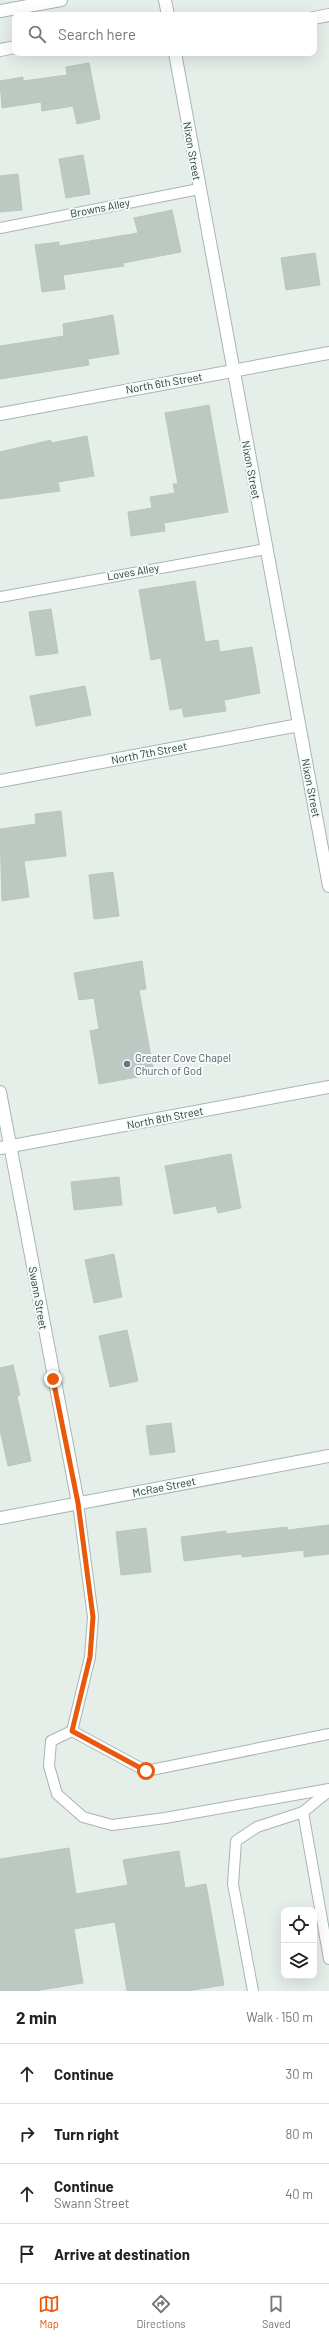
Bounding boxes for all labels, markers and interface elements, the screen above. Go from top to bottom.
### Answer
search box [12,12,317,56]
icon: search [26,23,48,45]
text: Search here [58,25,136,43]
street label: Nixon Street [181,121,204,181]
street label: Browns Alley [69,195,131,220]
street label: North 6th Street [125,369,203,396]
street label: Nixon Street [239,439,264,500]
street label: Loves Alley [106,561,160,582]
street label: North 7th Street [110,739,188,766]
street label: Nixon Street [299,757,324,818]
place label: Greater Cove Chapel Church of God [135,1051,231,1077]
marker: Greater Cove Chapel Church of God [122,1059,132,1069]
street label: North 8th Street [126,1104,204,1131]
street label: Swann Street [27,1265,50,1331]
route end [44,1370,62,1388]
street label: McRae Street [131,1474,197,1499]
route start [137,1762,155,1780]
map controls [281,1907,317,1979]
button: locate [281,1907,317,1943]
button: layers [281,1943,317,1979]
text: 2 min [16,2007,57,2027]
text: Walk · 150 m [246,2009,313,2025]
icon: ahead [16,2063,38,2085]
text: Continue [54,2065,114,2083]
text: 30 m [286,2066,313,2082]
icon: right [16,2123,38,2145]
text: Turn right [54,2125,119,2143]
text: 80 m [286,2126,313,2142]
text: Continue [54,2177,114,2195]
icon: ahead [16,2183,38,2205]
text: 40 m [285,2186,313,2202]
text: Swann Street [54,2195,130,2211]
icon: arrive [16,2243,38,2265]
text: Arrive at destination [54,2245,190,2263]
tab: Map [38,2293,60,2330]
tab: Directions [136,2293,186,2330]
tab: Saved [262,2293,291,2330]

